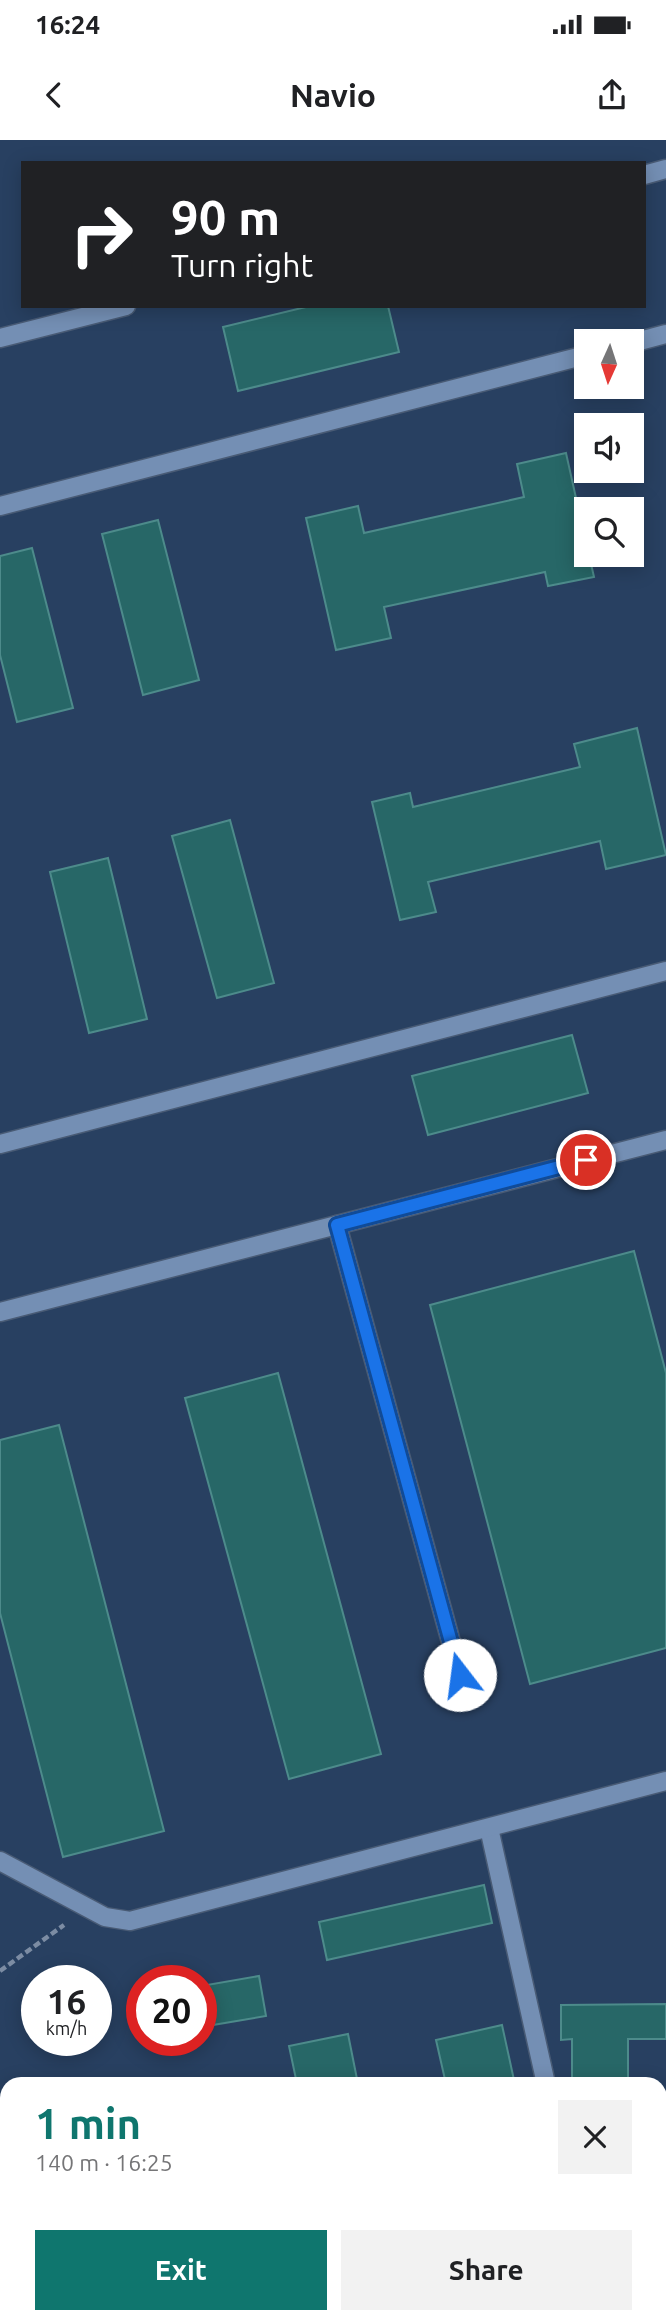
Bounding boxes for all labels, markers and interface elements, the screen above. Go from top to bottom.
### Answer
text: 16:24 [35,10,100,39]
icon: back [35,76,73,114]
icon: share [593,76,631,114]
text: Navio [290,77,376,113]
icon: right [56,189,147,280]
text: 90 m [171,189,280,244]
text: Turn right [171,247,313,283]
north arrow [574,329,644,399]
map controls [574,329,644,567]
button: sound [574,413,644,483]
button: search [574,497,644,567]
pin [556,1130,616,1190]
icon: arrive [567,1141,605,1179]
position arrow [423,1638,497,1712]
speed limit sign: 20 [126,1965,217,2056]
text: 16 [47,1981,86,2021]
text: km/h [46,2018,87,2038]
text: 1 min [35,2100,141,2147]
button: close [558,2100,632,2174]
text: 140 m · 16:25 [35,2150,173,2175]
button: Exit [35,2230,327,2310]
button: Share [341,2230,632,2310]

